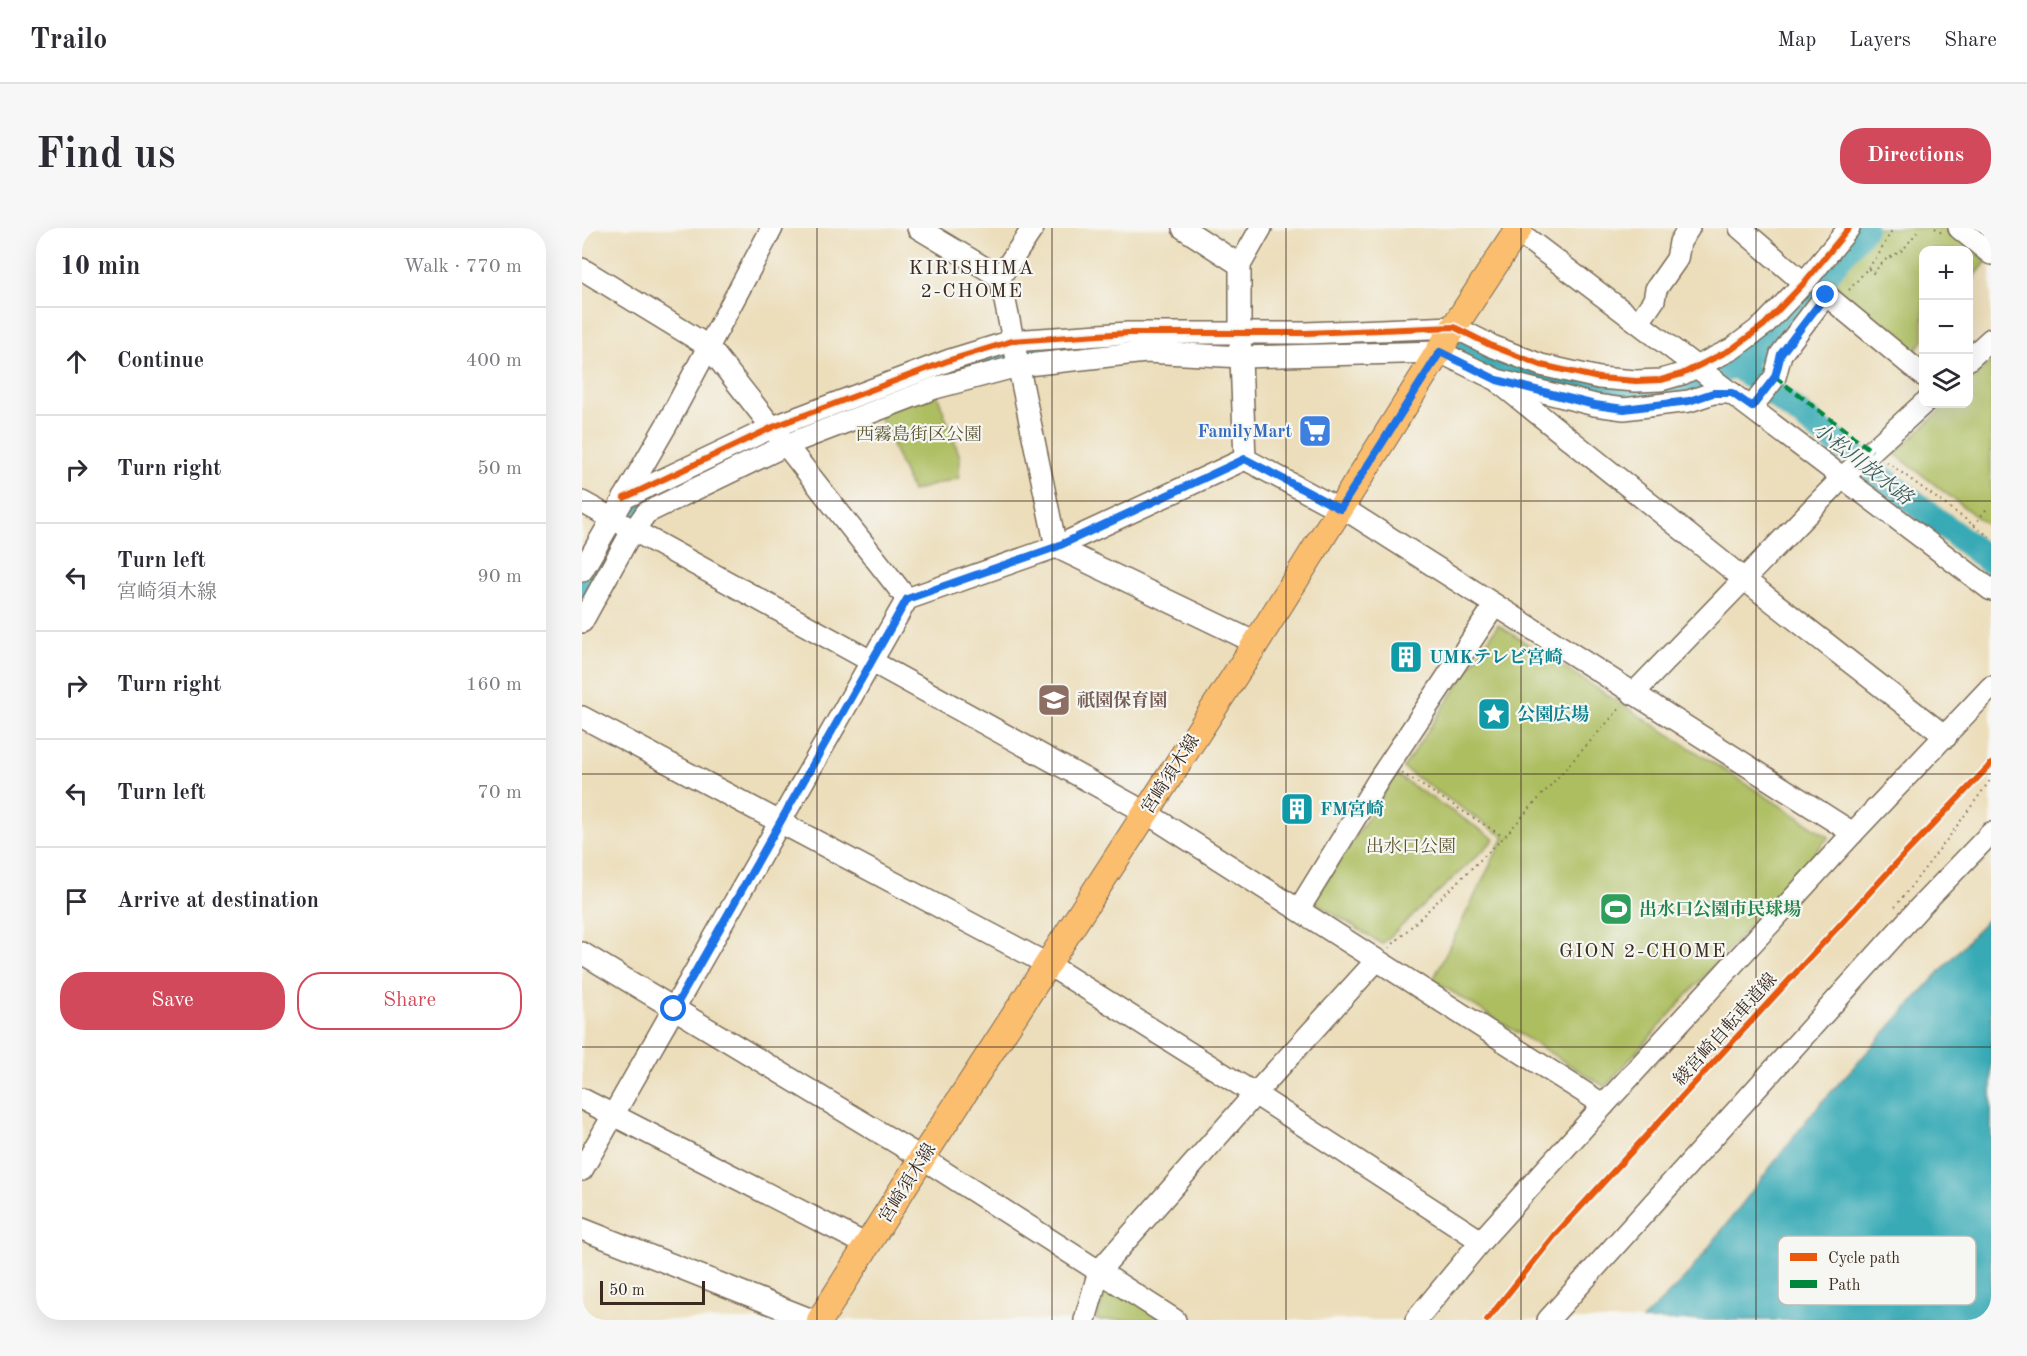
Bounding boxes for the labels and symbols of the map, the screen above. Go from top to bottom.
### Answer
district label: KIRISHIMA 2-CHOME [909,259,1035,302]
route end [1812,281,1838,307]
supermarket icon: FamilyMart [1297,413,1333,449]
water label: 小松川放水路 [1808,418,1918,511]
place label: FamilyMart [1197,423,1292,441]
park label: 西霧島街区公園 [856,424,982,444]
building icon: UMKテレビ宮崎 [1388,639,1424,675]
place label: UMKテレビ宮崎 [1429,647,1563,667]
school or university icon: 祇園保育園 [1036,682,1072,718]
place label: 祇園保育園 [1077,690,1167,710]
place icon: 公園広場 [1476,696,1512,732]
place label: 公園広場 [1517,704,1589,724]
street label: 宮崎須木線 [1137,731,1203,817]
building icon: FM宮崎 [1279,791,1315,827]
place label: FM宮崎 [1320,799,1384,819]
park label: 出水口公園 [1366,836,1456,856]
sports icon: 出水口公園市民球場 [1598,891,1634,927]
place label: 出水口公園市民球場 [1639,899,1801,919]
district label: GION 2-CHOME [1559,942,1727,962]
street label: 綾宮崎自転車道線 [1669,969,1781,1089]
route start [660,995,686,1021]
street label: 宮崎須木線 [875,1140,939,1226]
legend [1778,1236,1976,1305]
text: Cycle path [1828,1251,1900,1267]
scale bar [600,1278,705,1306]
text: Path [1828,1278,1861,1294]

